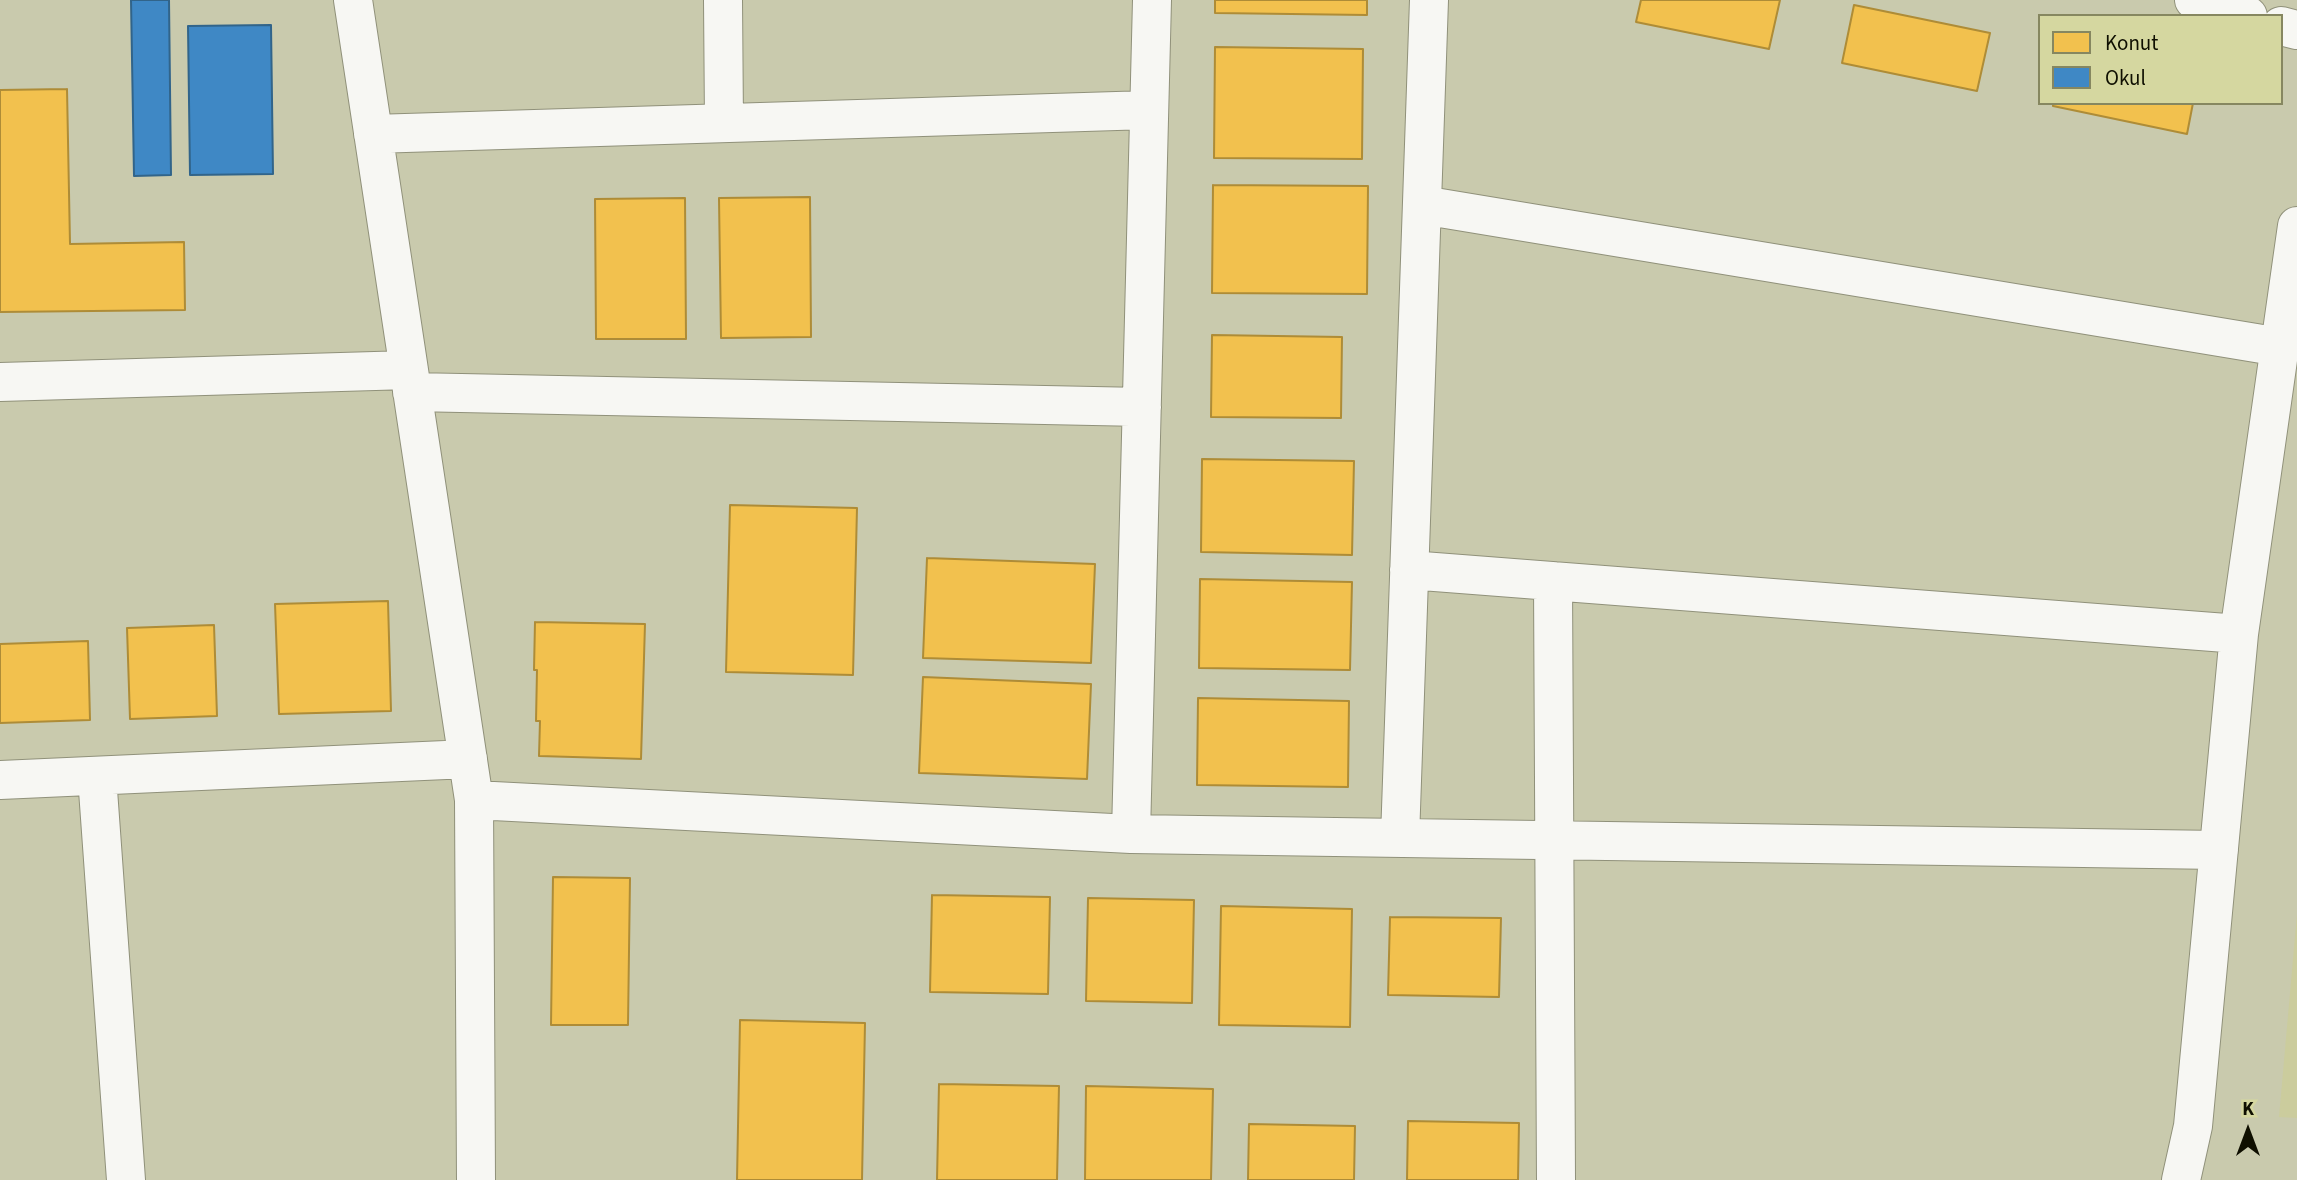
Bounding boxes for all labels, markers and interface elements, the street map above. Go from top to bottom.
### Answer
legend [2038,14,2283,105]
text: Konut [2105,28,2158,58]
text: Okul [2105,63,2146,93]
north arrow [2213,1096,2283,1166]
text: K [2242,1096,2254,1123]

